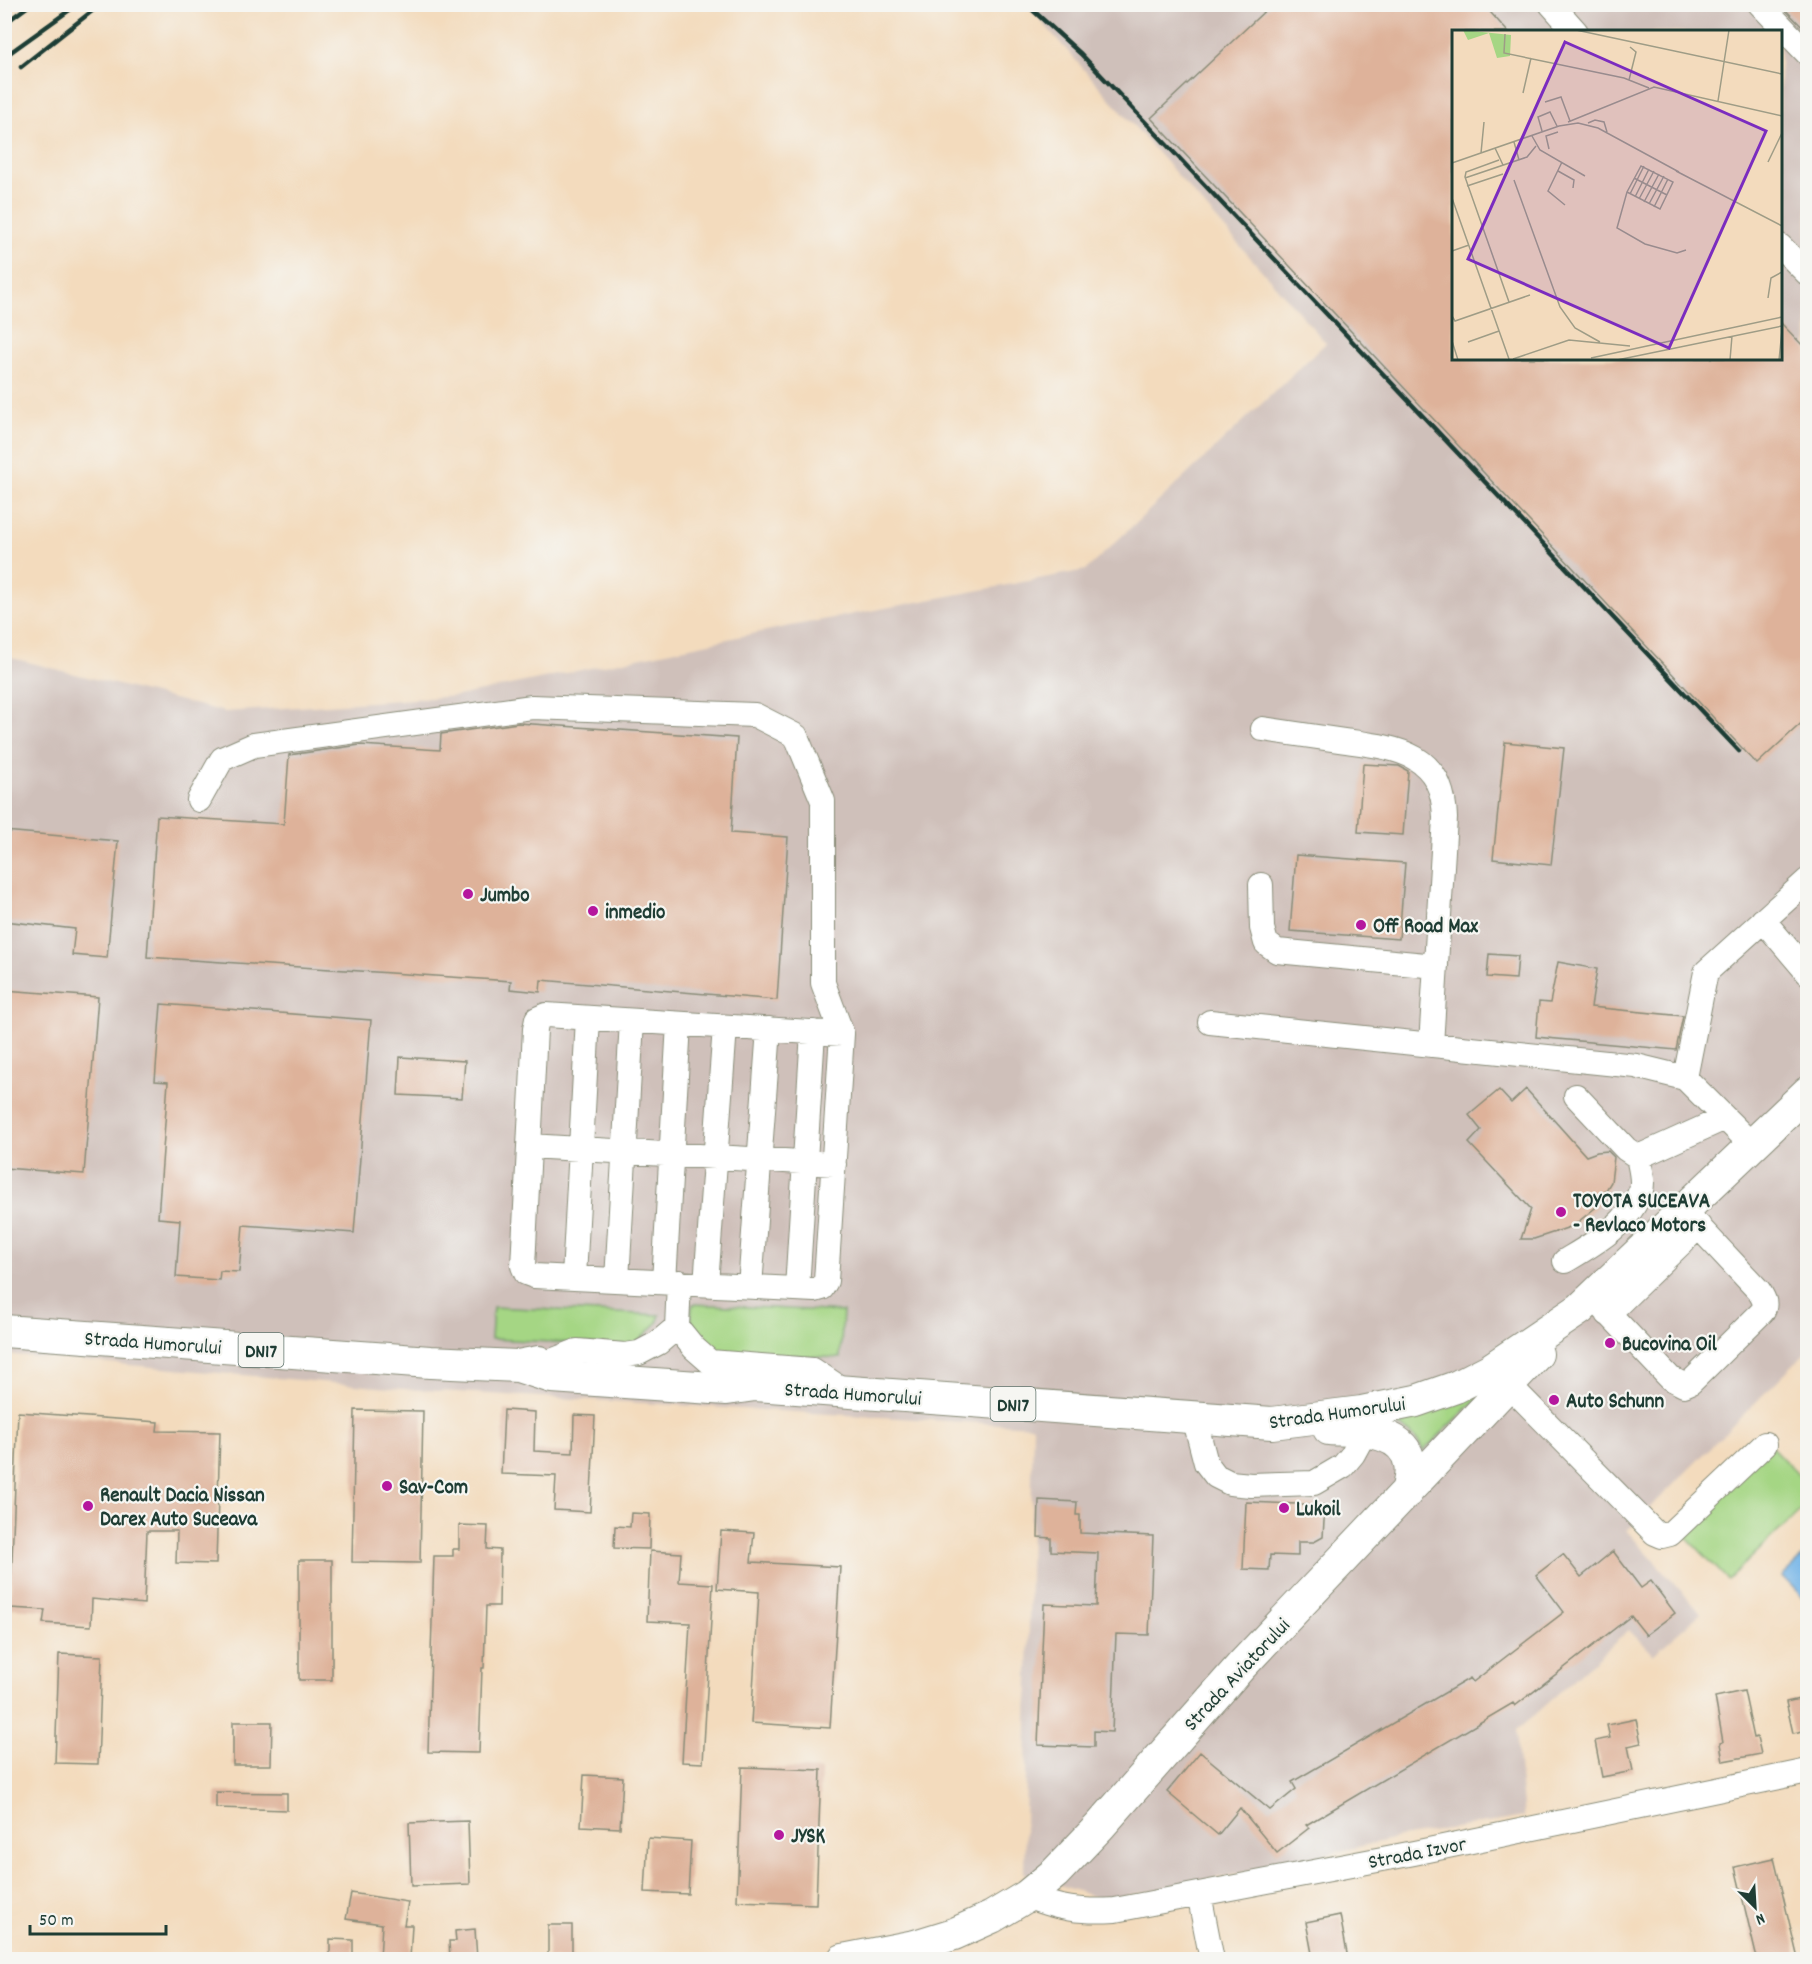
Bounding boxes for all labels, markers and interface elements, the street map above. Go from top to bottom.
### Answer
inset map [1452,30,1782,360]
place label: Jumbo [480,882,530,912]
marker: Jumbo [461,887,475,901]
place label: inmedio [605,899,665,929]
marker: inmedio [586,904,600,918]
place label: Off Road Max [1373,913,1478,943]
marker: Off Road Max [1354,918,1368,932]
place label: TOYOTA SUCEAVA - Revlaco Motors [1573,1188,1710,1242]
marker: TOYOTA SUCEAVA - Revlaco Motors [1554,1205,1568,1219]
street label: Strada Humorului [83,1325,223,1365]
place label: Bucovina Oil [1622,1331,1718,1361]
road number: DN17 [238,1333,284,1367]
marker: Bucovina Oil [1603,1336,1617,1350]
street label: Strada Humorului [783,1376,923,1416]
road number: DN17 [990,1387,1036,1421]
place label: Auto Schunn [1566,1388,1664,1418]
street label: Strada Humorului [1267,1391,1408,1439]
marker: Auto Schunn [1547,1393,1561,1407]
place label: Sav-Com [399,1474,468,1504]
marker: Sav-Com [380,1479,394,1493]
place label: Renault Dacia Nissan Darex Auto Suceava [100,1482,265,1536]
place label: Lukoil [1296,1496,1341,1526]
marker: Renault Dacia Nissan Darex Auto Suceava [81,1499,95,1513]
marker: Lukoil [1277,1501,1291,1515]
street label: Strada Aviatorului [1178,1613,1299,1739]
place label: JYSK [791,1823,826,1853]
marker: JYSK [772,1828,786,1842]
street label: Strada Izvor [1366,1831,1469,1879]
north arrow [1725,1877,1785,1937]
scale bar [30,1898,166,1936]
text: N [1752,1906,1768,1931]
text: 50 m [39,1909,74,1934]

